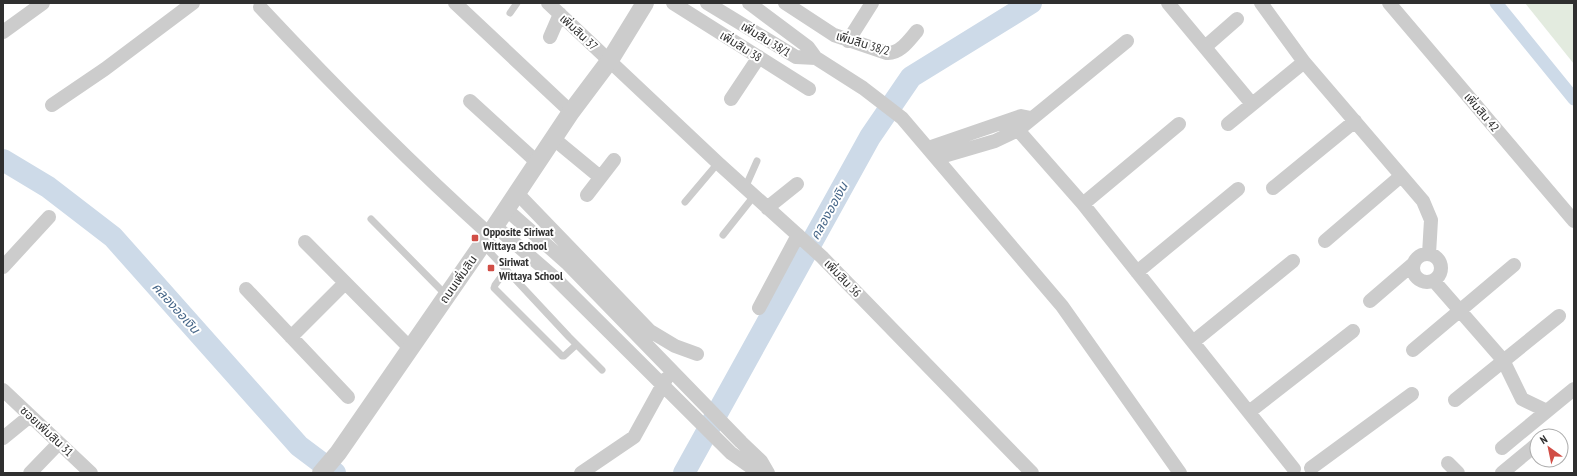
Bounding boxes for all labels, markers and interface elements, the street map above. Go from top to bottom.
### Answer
street label: เพิ่มสิน 37 [557,10,601,53]
street label: เพิ่มสิน 38/1 [738,19,794,59]
street label: เพิ่มสิน 38/2 [834,27,892,58]
street label: เพิ่มสิน 38 [717,28,765,64]
street label: เพิ่มสิน 42 [1461,89,1503,135]
water label: คลองออเงิน [806,178,852,243]
place label: Opposite Siriwat Wittaya School [482,224,554,253]
marker: Opposite Siriwat Wittaya School [470,233,480,243]
street label: ถนนเพิ่มสิน [436,252,480,306]
place label: Siriwat Wittaya School [498,254,563,283]
street label: เพิ่มสิน 36 [821,256,865,300]
marker: Siriwat Wittaya School [486,263,496,273]
water label: คลองออเงิน [149,279,204,338]
street label: ซอยเพิ่มสิน 31 [17,402,77,459]
north arrow [1529,428,1569,468]
text: N [1537,432,1550,447]

